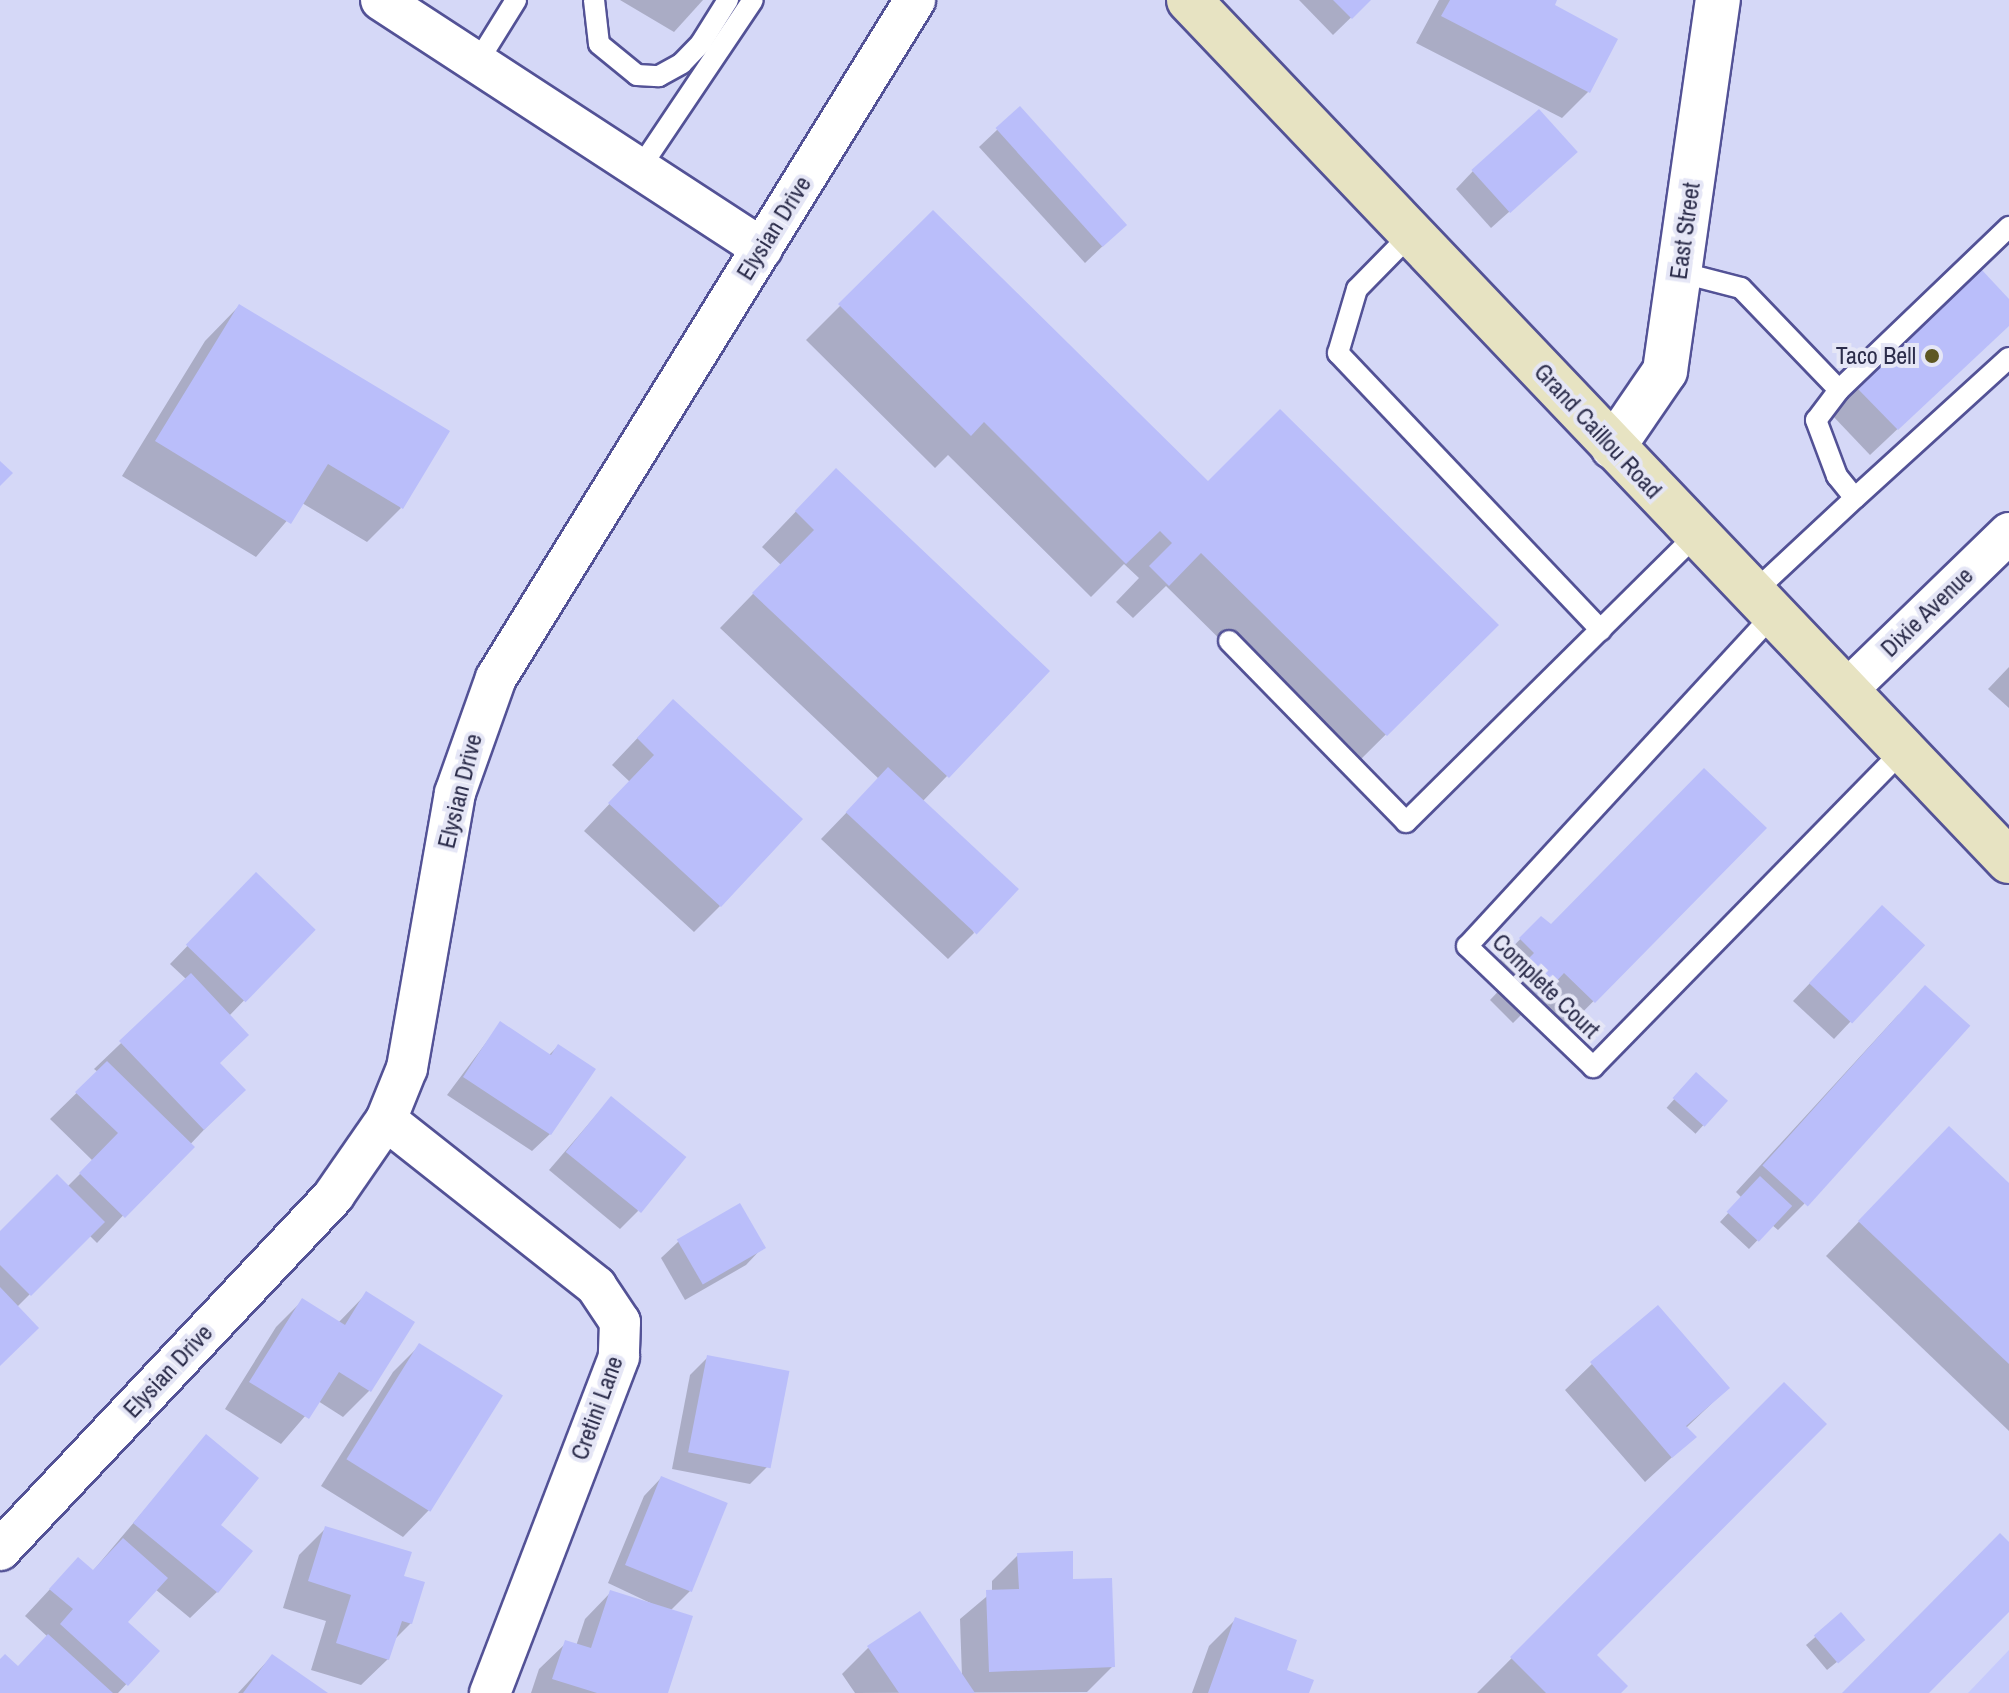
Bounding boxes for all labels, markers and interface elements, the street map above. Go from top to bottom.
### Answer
street label: Elysian Drive [731,171,817,285]
street label: East Street [1664,181,1706,281]
place label: Taco Bell [1836,342,1916,370]
marker: Taco Bell [1923,347,1941,365]
street label: Grand Caillou Road [1528,358,1668,504]
street label: Dixie Avenue [1875,561,1979,663]
street label: Elysian Drive [432,731,488,851]
street label: Complete Court [1486,928,1606,1044]
street label: Elysian Drive [118,1318,218,1424]
street label: Cretini Lane [565,1352,629,1464]

